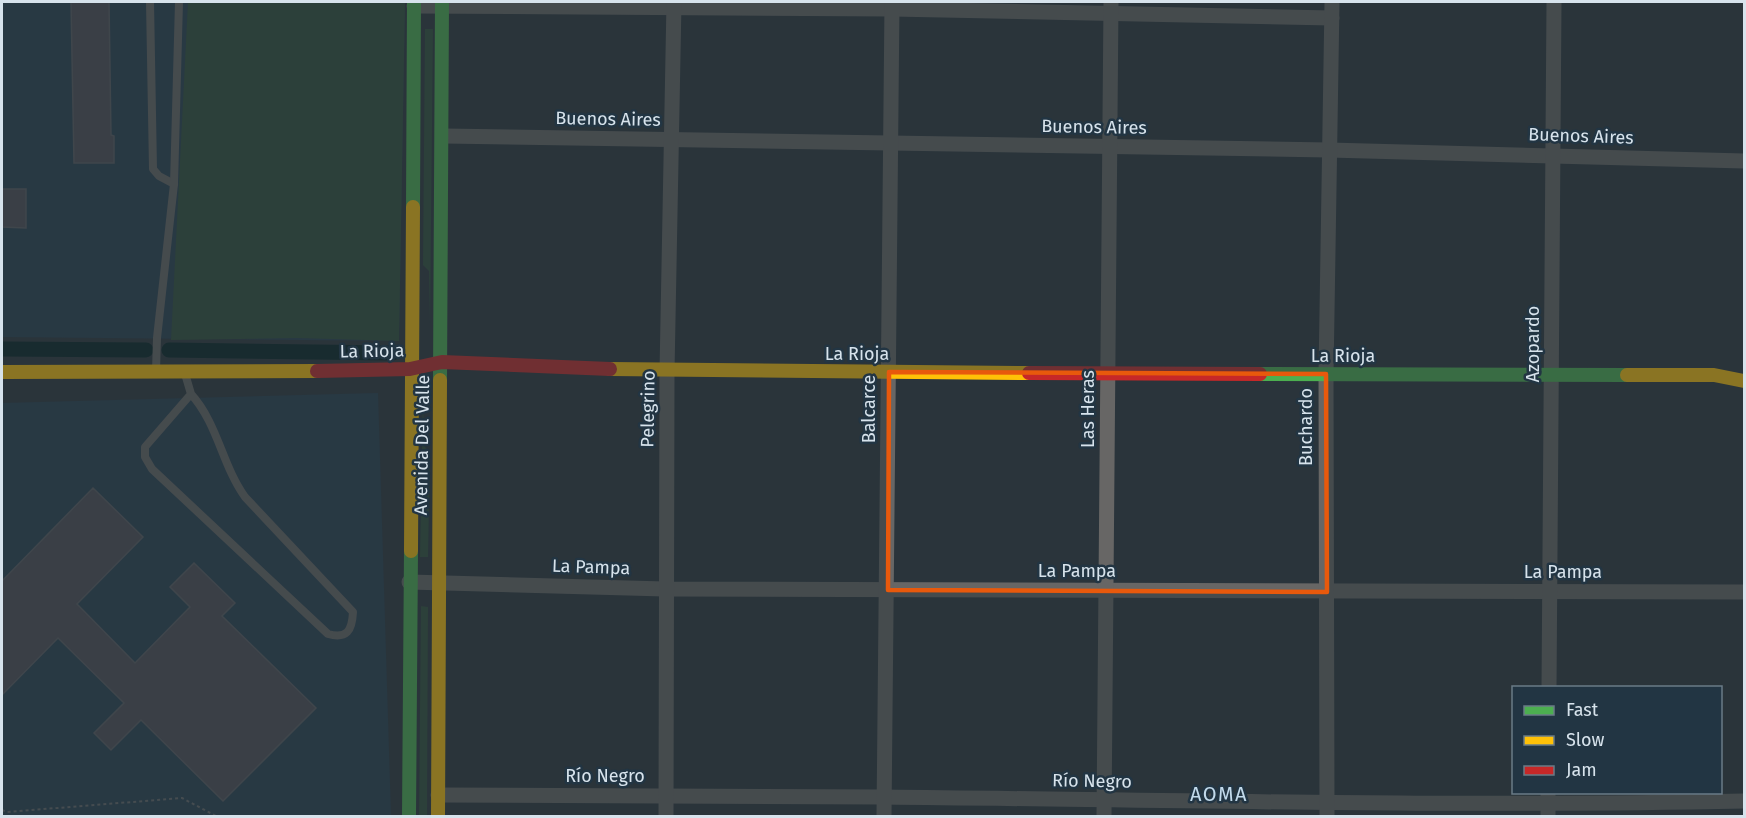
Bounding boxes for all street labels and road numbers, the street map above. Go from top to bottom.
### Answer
street label: Buenos Aires [555,107,661,131]
street label: Buenos Aires [1041,115,1147,139]
street label: Buenos Aires [1528,123,1634,149]
street label: Azopardo [1522,306,1544,382]
street label: La Rioja [339,339,405,363]
street label: La Rioja [825,343,889,365]
street label: La Rioja [1311,345,1375,367]
street label: Pelegrino [636,370,660,448]
street label: Las Heras [1077,370,1099,448]
street label: Avenida Del Valle [410,375,434,515]
street label: Balcarce [858,375,880,443]
street label: Buchardo [1295,388,1317,466]
street label: La Pampa [551,555,631,579]
street label: La Pampa [1038,560,1116,582]
street label: La Pampa [1524,561,1602,583]
street label: Río Negro [565,765,645,787]
street label: Río Negro [1052,769,1132,793]

